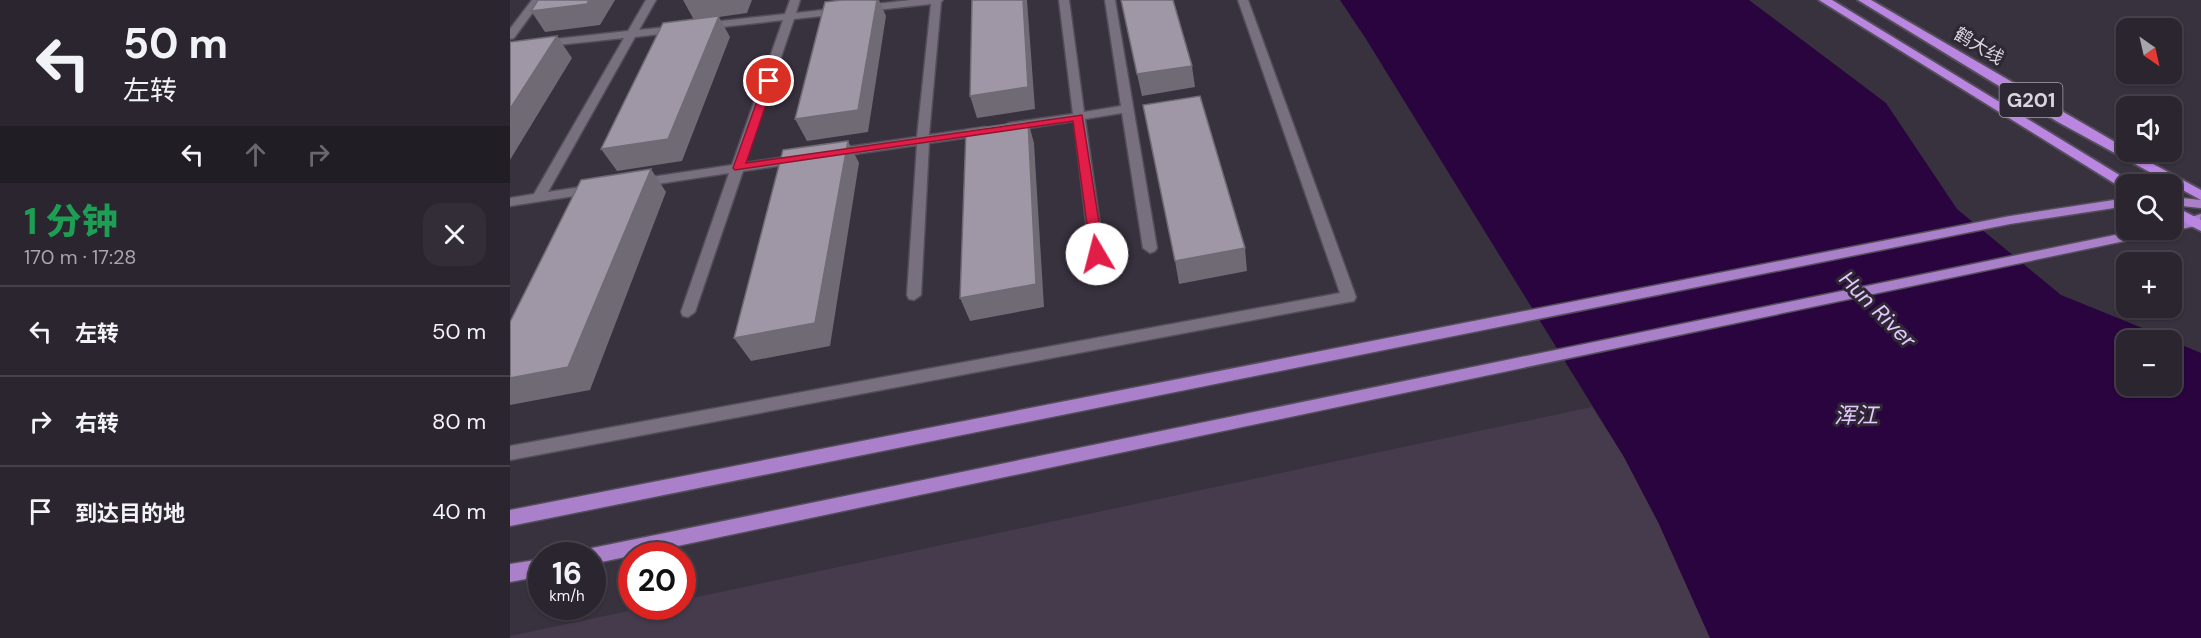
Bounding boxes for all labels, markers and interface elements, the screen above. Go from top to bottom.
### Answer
text: 50 m [123,16,228,71]
north arrow [2116,18,2182,84]
map controls [2116,18,2182,396]
street label: 鹤大线 [1950,22,2008,70]
icon: left [24,24,102,102]
pin [743,55,794,106]
icon: arrive [752,64,785,97]
text: 左转 [123,73,177,108]
road number: G201 [2000,83,2062,117]
button: sound [2116,96,2182,162]
icon: left [176,138,209,171]
icon: ahead [239,138,272,171]
icon: right [302,138,335,171]
button: search [2116,174,2182,240]
text: 1 分钟 [24,198,118,245]
button: close [423,203,486,266]
position arrow [1065,222,1129,286]
text: 170 m · 17:28 [24,244,136,270]
button: + [2116,252,2182,318]
water label: Hun River [1833,265,1923,355]
icon: left [24,315,57,348]
text: 50 m [432,317,486,346]
text: 左转 [75,319,119,348]
button: − [2116,330,2182,396]
water label: 浑江 [1834,401,1880,430]
icon: right [24,405,57,438]
text: 80 m [432,407,486,436]
text: 右转 [75,409,119,438]
icon: arrive [24,495,57,528]
text: 40 m [432,497,486,526]
text: 到达目的地 [75,499,185,528]
speed limit sign: 20 [618,542,696,620]
text: 16 [552,554,582,593]
text: km/h [549,586,585,606]

